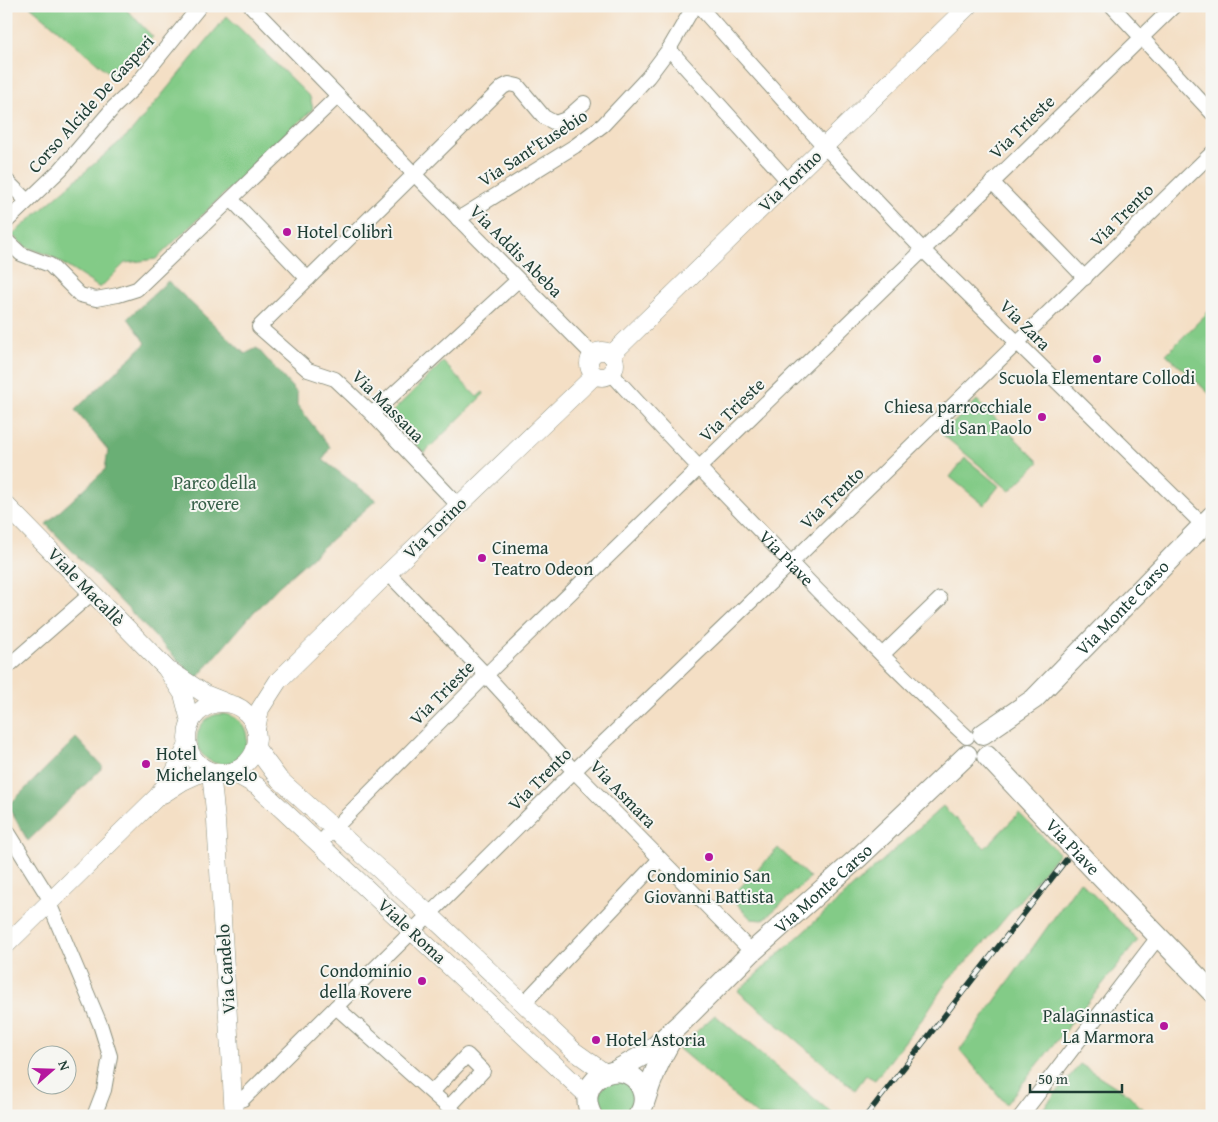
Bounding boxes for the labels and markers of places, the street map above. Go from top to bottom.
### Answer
place label: Hotel Colibrì [297,218,393,245]
marker: Hotel Colibrì [281,226,293,238]
marker: Scuola Elementare Collodi [1091,353,1103,365]
place label: Scuola Elementare Collodi [999,364,1195,391]
place label: Chiesa parrocchiale di San Paolo [884,393,1032,441]
marker: Chiesa parrocchiale di San Paolo [1036,411,1048,423]
place label: Cinema Teatro Odeon [492,534,593,582]
marker: Cinema Teatro Odeon [476,552,488,564]
place label: Hotel Michelangelo [156,740,257,788]
marker: Hotel Michelangelo [140,758,152,770]
marker: Condominio San Giovanni Battista [703,851,715,863]
place label: Condominio San Giovanni Battista [644,862,774,910]
place label: Condominio della Rovere [320,957,412,1005]
marker: Condominio della Rovere [416,975,428,987]
place label: PalaGinnastica La Marmora [1043,1002,1154,1050]
marker: PalaGinnastica La Marmora [1158,1020,1170,1032]
place label: Hotel Astoria [606,1026,706,1053]
marker: Hotel Astoria [590,1034,602,1046]

